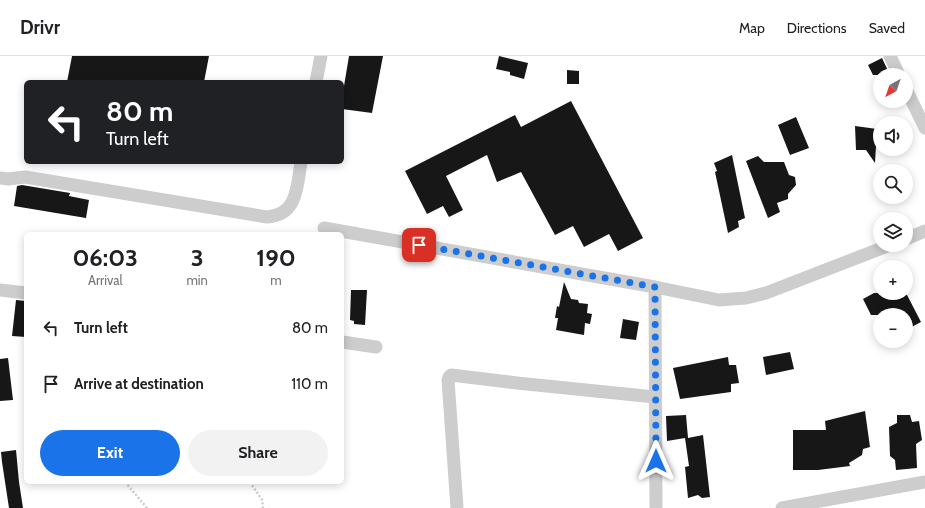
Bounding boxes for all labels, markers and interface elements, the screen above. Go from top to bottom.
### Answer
text: Drivr [20,16,60,39]
text: Map [739,19,765,37]
text: Directions [787,19,847,37]
text: Saved [869,19,905,37]
north arrow [873,68,913,108]
map controls [873,68,913,348]
text: 80 m [106,94,173,128]
icon: left [40,96,92,148]
button: sound [873,116,913,156]
text: Turn left [106,128,169,150]
button: search [873,164,913,204]
button: layers [873,212,913,252]
pin [402,228,436,262]
icon: arrive [408,234,430,256]
text: 06:03 [72,243,138,272]
text: 3 [191,243,204,272]
text: 190 [256,243,296,272]
button: + [873,260,913,300]
text: Arrival [88,272,123,288]
text: min [186,272,208,288]
text: m [270,272,282,288]
button: − [873,308,913,348]
icon: left [40,317,62,339]
text: Turn left [74,319,128,337]
text: 80 m [292,319,328,337]
icon: arrive [40,373,62,395]
text: Arrive at destination [74,375,204,393]
text: 110 m [291,375,328,393]
button: Exit [40,430,180,476]
button: Share [188,430,328,476]
position arrow [635,440,677,482]

